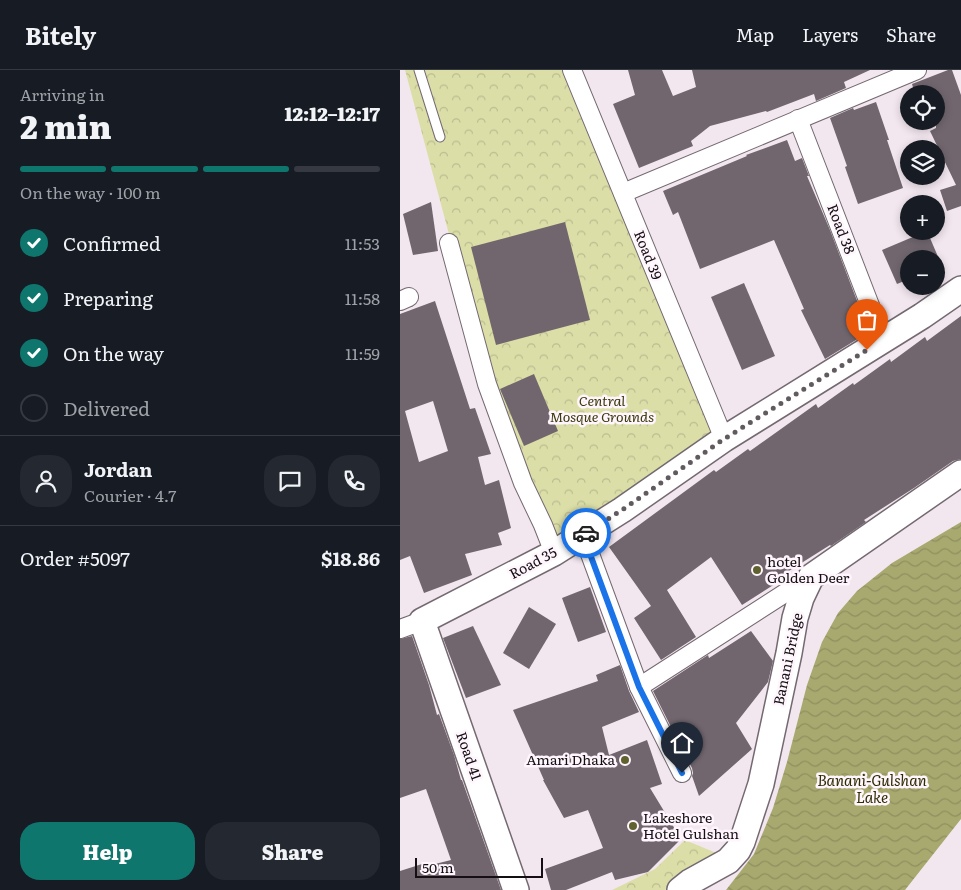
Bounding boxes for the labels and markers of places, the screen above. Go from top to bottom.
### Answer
pin [846,299,888,350]
place label: hotel Golden Deer [767,551,850,587]
marker: hotel Golden Deer [751,564,763,576]
pin [661,722,703,773]
place label: Amari Dhaka [526,749,615,769]
marker: Amari Dhaka [619,754,631,766]
place label: Lakeshore Hotel Gulshan [643,807,739,843]
marker: Lakeshore Hotel Gulshan [627,820,639,832]

